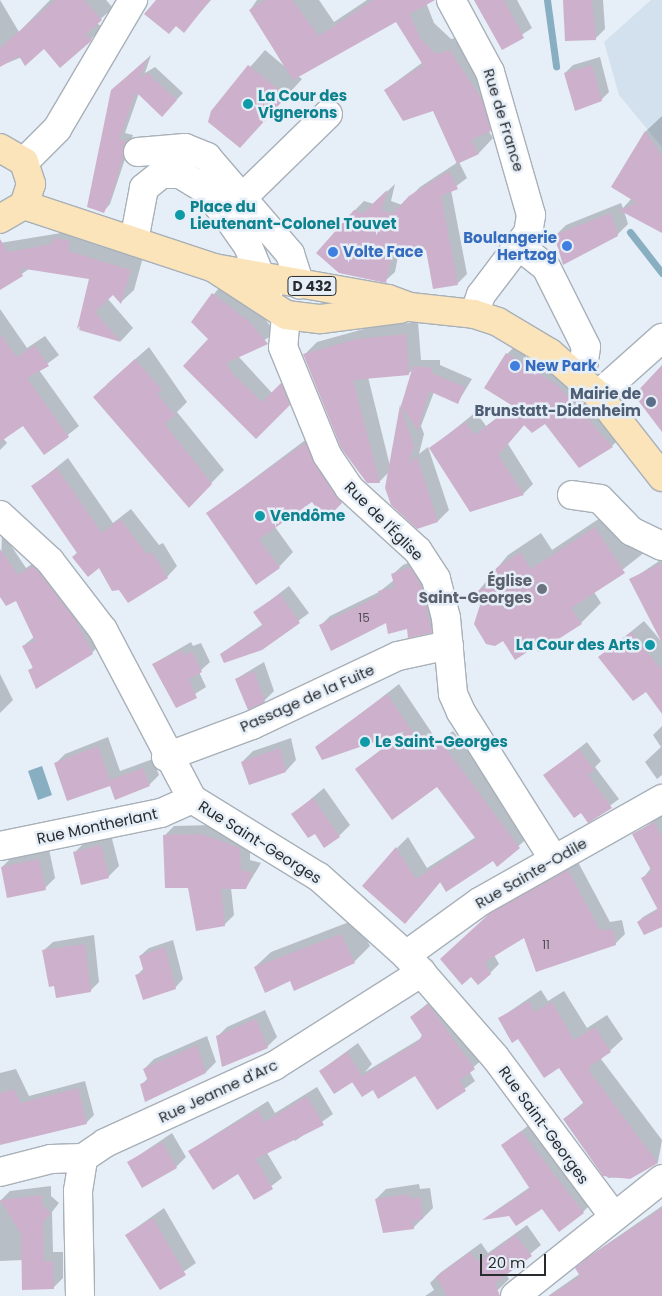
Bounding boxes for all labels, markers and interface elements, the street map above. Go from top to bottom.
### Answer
street label: Rue de France [480,66,528,174]
place label: La Cour des Vignerons [258,86,347,121]
marker: La Cour des Vignerons [242,98,254,110]
place label: Place du Lieutenant-Colonel Touvet [190,197,397,232]
marker: Place du Lieutenant-Colonel Touvet [174,209,186,221]
place label: Boulangerie Hertzog [463,228,557,263]
marker: Boulangerie Hertzog [561,240,573,252]
place label: Volte Face [343,243,423,261]
marker: Volte Face [327,246,339,258]
road number: D 432 [287,274,337,298]
place label: New Park [525,357,597,375]
marker: New Park [509,360,521,372]
place label: Mairie de Brunstatt-Didenheim [474,384,641,419]
marker: Mairie de Brunstatt-Didenheim [645,396,657,408]
street label: Rue de l'Église [341,478,427,564]
place label: Vendôme [270,507,345,525]
marker: Vendôme [254,510,266,522]
place label: Église Saint-Georges [419,571,532,606]
marker: Église Saint-Georges [536,583,548,595]
house number: 15 [358,611,370,625]
place label: La Cour des Arts [516,636,640,654]
marker: La Cour des Arts [644,639,656,651]
street label: Passage de la Fuite [237,660,377,736]
place label: Le Saint-Georges [375,733,508,751]
marker: Le Saint-Georges [359,736,371,748]
street label: Rue Saint-Georges [195,797,325,887]
street label: Rue Montherlant [35,804,159,848]
street label: Rue Sainte-Odile [472,834,590,912]
house number: 11 [542,938,550,952]
street label: Rue Jeanne d'Arc [156,1056,280,1126]
street label: Rue Saint-Georges [495,1063,593,1187]
scale bar [482,1244,548,1276]
text: 20 m [488,1252,526,1273]

